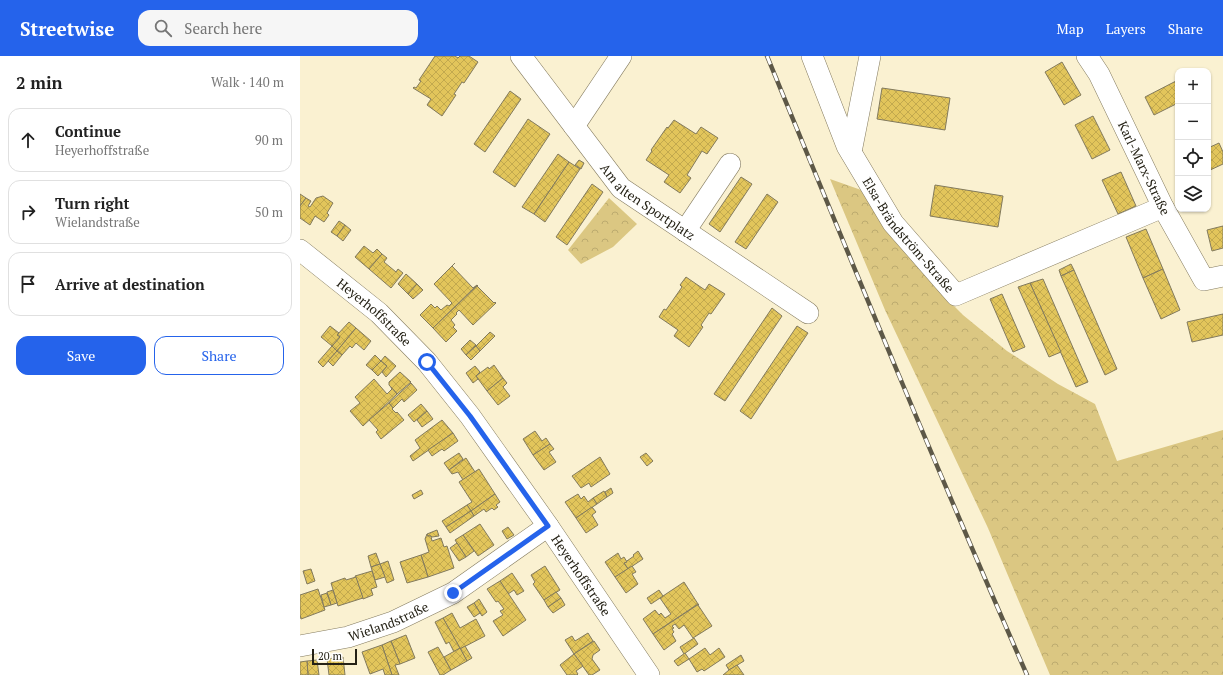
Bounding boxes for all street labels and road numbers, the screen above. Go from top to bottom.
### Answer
street label: Karl-Marx-Straße [1114,118,1175,218]
street label: Am alten Sportplatz [596,160,699,244]
street label: Elsa-Brändström-Straße [859,174,959,296]
street label: Heyerhoffstraße [333,274,416,350]
street label: Heyerhoffstraße [547,531,615,619]
street label: Wielandstraße [346,597,431,645]

